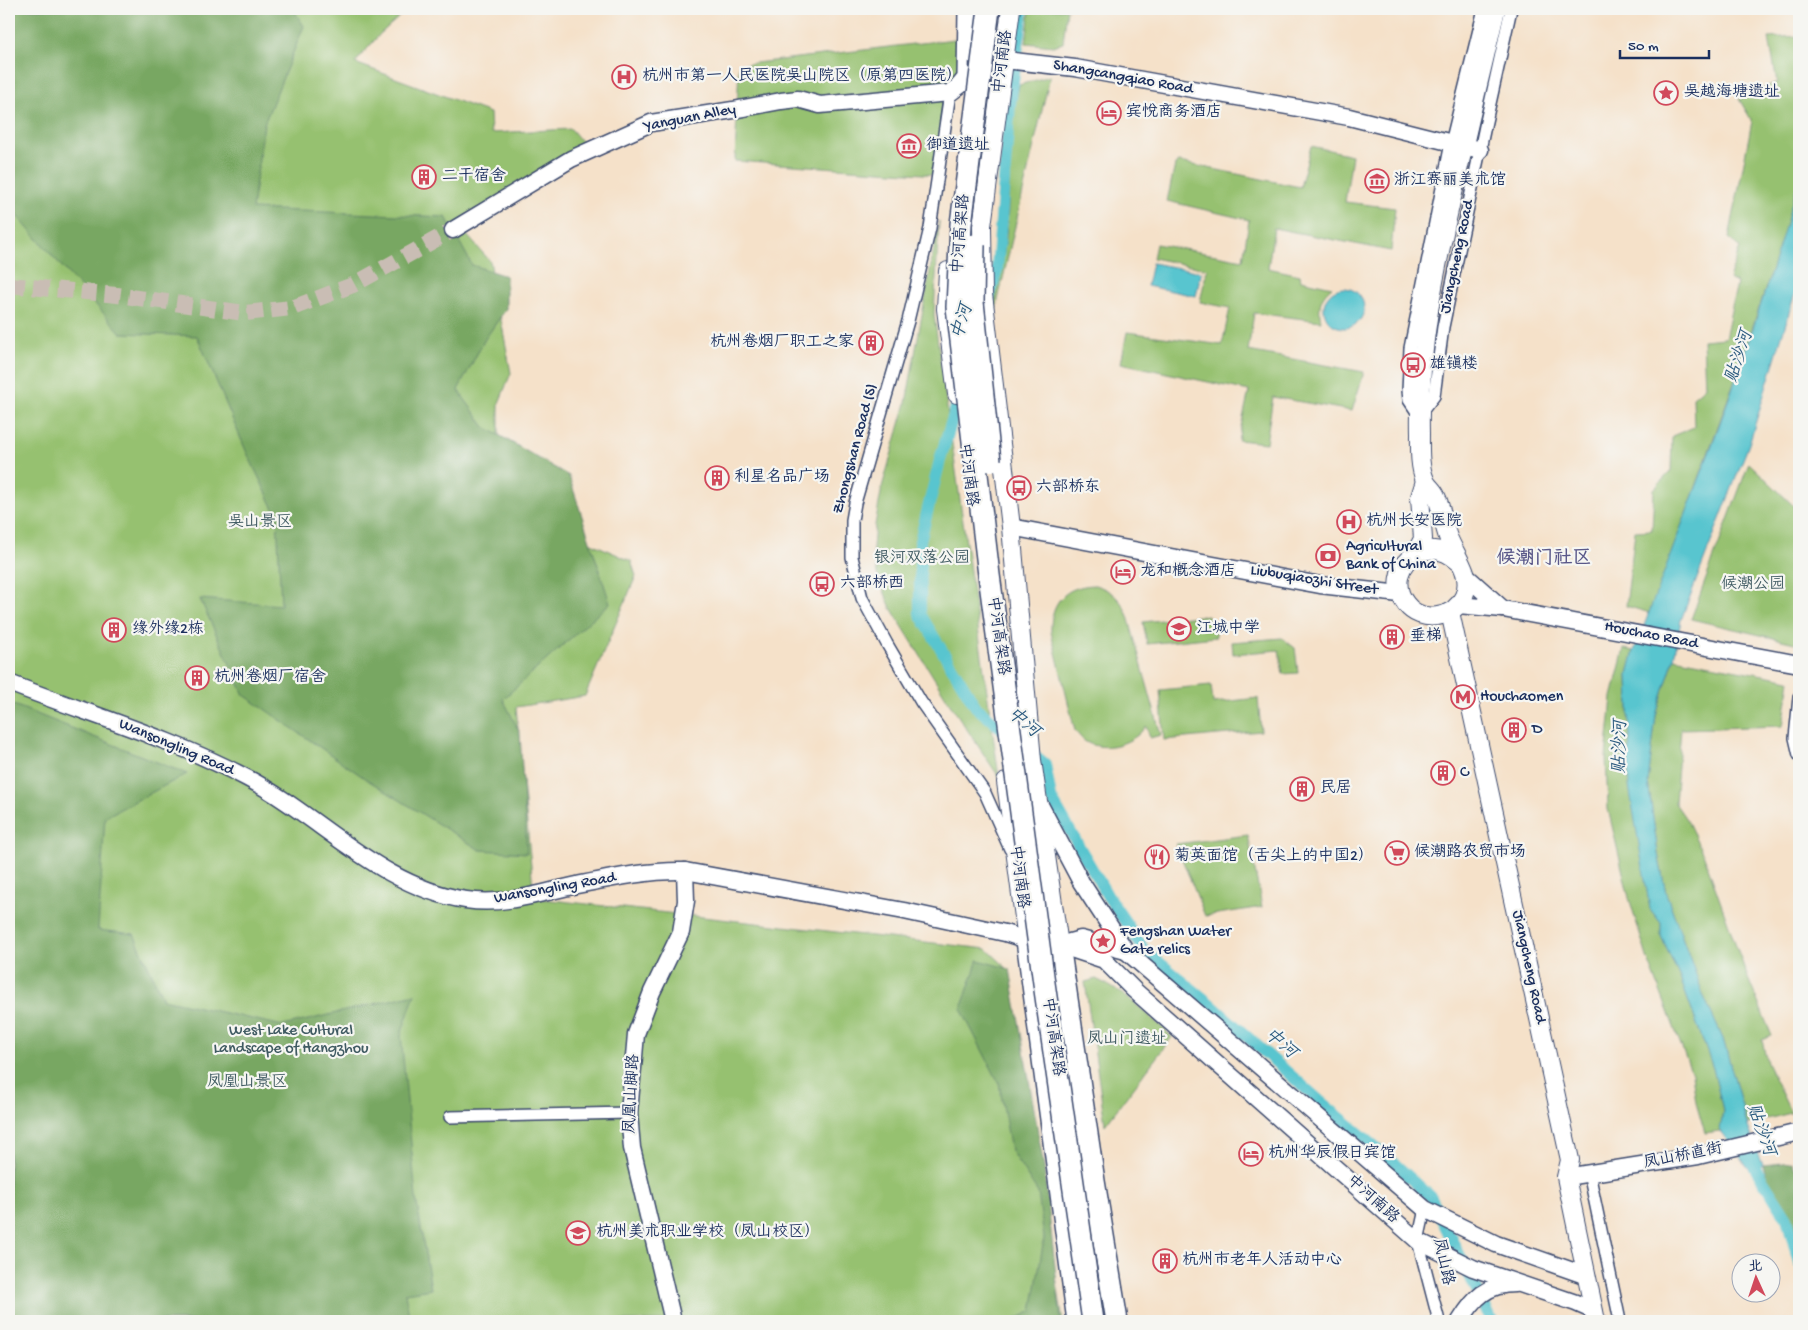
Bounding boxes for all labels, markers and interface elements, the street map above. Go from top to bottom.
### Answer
scale bar [1620,28,1709,60]
street label: 中河南路 [989,29,1017,95]
text: 50 m [1628,38,1659,56]
street label: Shangcangqiao Road [1052,56,1196,100]
hospital icon: 杭州市第一人民医院吴山院区（原第四医院） [611,64,637,90]
place label: 杭州市第一人民医院吴山院区（原第四医院） [642,66,962,87]
place icon: 吴越海塘遗址 [1653,80,1679,106]
place label: 吴越海塘遗址 [1684,82,1780,103]
hotel icon: 宾悦商务酒店 [1096,100,1122,126]
street label: Yanguan Alley [640,101,738,138]
place label: 宾悦商务酒店 [1126,102,1222,123]
museum icon: 御道遗址 [896,133,922,159]
place label: 御道遗址 [926,135,990,156]
building icon: 二干宿舍 [411,164,437,190]
place label: 二干宿舍 [442,166,506,187]
museum icon: 浙江赛丽美术馆 [1364,168,1390,194]
place label: 浙江赛丽美术馆 [1394,170,1506,191]
street label: 中河高架路 [947,193,975,275]
street label: Jiangcheng Road [1437,197,1480,315]
water label: 中河 [947,299,979,342]
water label: 贴沙河 [1721,325,1759,386]
building icon: 杭州卷烟厂职工之家 [858,330,884,356]
place label: 杭州卷烟厂职工之家 [710,332,854,353]
bus stop icon: 雄镇楼 [1400,352,1426,378]
place label: 雄镇楼 [1430,354,1478,375]
street label: Zhongshan Road (S) [829,382,883,516]
street label: 中河南路 [954,442,982,508]
building icon: 利星名品广场 [704,465,730,491]
place label: 利星名品广场 [734,467,830,488]
bus stop icon: 六部桥东 [1006,475,1032,501]
place label: 六部桥东 [1036,478,1100,498]
hospital icon: 杭州长安医院 [1336,509,1362,535]
place label: 杭州长安医院 [1366,511,1462,532]
park label: 吴山景区 [228,513,292,533]
place label: Agricultural Bank of China [1345,538,1437,575]
bank icon: Agricultural Bank of China [1315,543,1341,569]
district label: 候潮门社区 [1496,547,1592,571]
park label: 银河双落公园 [874,548,970,569]
hotel icon: 龙和概念酒店 [1110,559,1136,585]
place label: 龙和概念酒店 [1140,561,1236,582]
street label: Liubuqiaozhi Street [1249,562,1380,601]
bus stop icon: 六部桥西 [809,571,835,597]
place label: 六部桥西 [840,574,904,594]
park label: 候潮公园 [1721,575,1785,595]
street label: 中河高架路 [982,595,1014,677]
school or university icon: 江城中学 [1166,616,1192,642]
building icon: 缘外缘2栋 [101,617,127,643]
place label: 江城中学 [1196,618,1260,639]
street label: Houchao Road [1603,618,1701,655]
place label: 缘外缘2栋 [132,619,204,640]
building icon: 垂梯 [1379,624,1405,650]
place label: 垂梯 [1410,627,1442,647]
building icon: 杭州卷烟厂宿舍 [184,665,210,691]
place label: 杭州卷烟厂宿舍 [214,667,326,688]
metro station icon: Houchaomen [1450,684,1476,710]
place label: Houchaomen [1480,688,1564,707]
water label: 中河 [1002,703,1046,745]
street label: Wansongling Road [115,715,238,781]
building icon: D [1501,717,1527,743]
water label: 贴沙河 [1609,717,1632,774]
place label: D [1531,721,1543,740]
building icon: C [1430,760,1456,786]
place label: C [1460,764,1470,783]
building icon: 民居 [1289,776,1315,802]
place label: 民居 [1320,779,1352,799]
supermarket icon: 候潮路农贸市场 [1384,840,1410,866]
place label: 候潮路农贸市场 [1414,842,1526,863]
street label: 中河南路 [1005,844,1033,910]
restaurant icon: 菊英面馆（舌尖上的中国2） [1144,844,1170,870]
place label: 菊英面馆（舌尖上的中国2） [1174,846,1374,867]
street label: Wansongling Road [493,869,619,909]
street label: Jiangcheng Road [1507,909,1550,1027]
place label: Fengshan Water Gate relics [1119,923,1232,960]
place icon: Fengshan Water Gate relics [1090,928,1116,954]
street label: 中河高架路 [1037,996,1069,1078]
park label: West Lake Cultural Landscape of Hangzhou [213,1022,369,1059]
water label: 中河 [1260,1024,1303,1066]
park label: 凤山门遗址 [1087,1029,1167,1050]
street label: 凤凰山脚路 [619,1053,645,1134]
park label: 凤凰山景区 [207,1073,287,1093]
water label: 贴沙河 [1741,1101,1781,1162]
street label: 凤山桥直街 [1642,1138,1724,1174]
hotel icon: 杭州华辰假日宾馆 [1238,1141,1264,1167]
place label: 杭州华辰假日宾馆 [1268,1143,1396,1164]
street label: 中河南路 [1342,1170,1403,1228]
school or university icon: 杭州美术职业学校（凤山校区） [565,1220,591,1246]
place label: 杭州美术职业学校（凤山校区） [596,1222,820,1243]
street label: 凤山路 [1428,1236,1458,1287]
building icon: 杭州市老年人活动中心 [1152,1248,1178,1274]
place label: 杭州市老年人活动中心 [1182,1250,1342,1271]
north arrow [1730,1252,1780,1302]
text: 北 [1748,1259,1763,1276]

